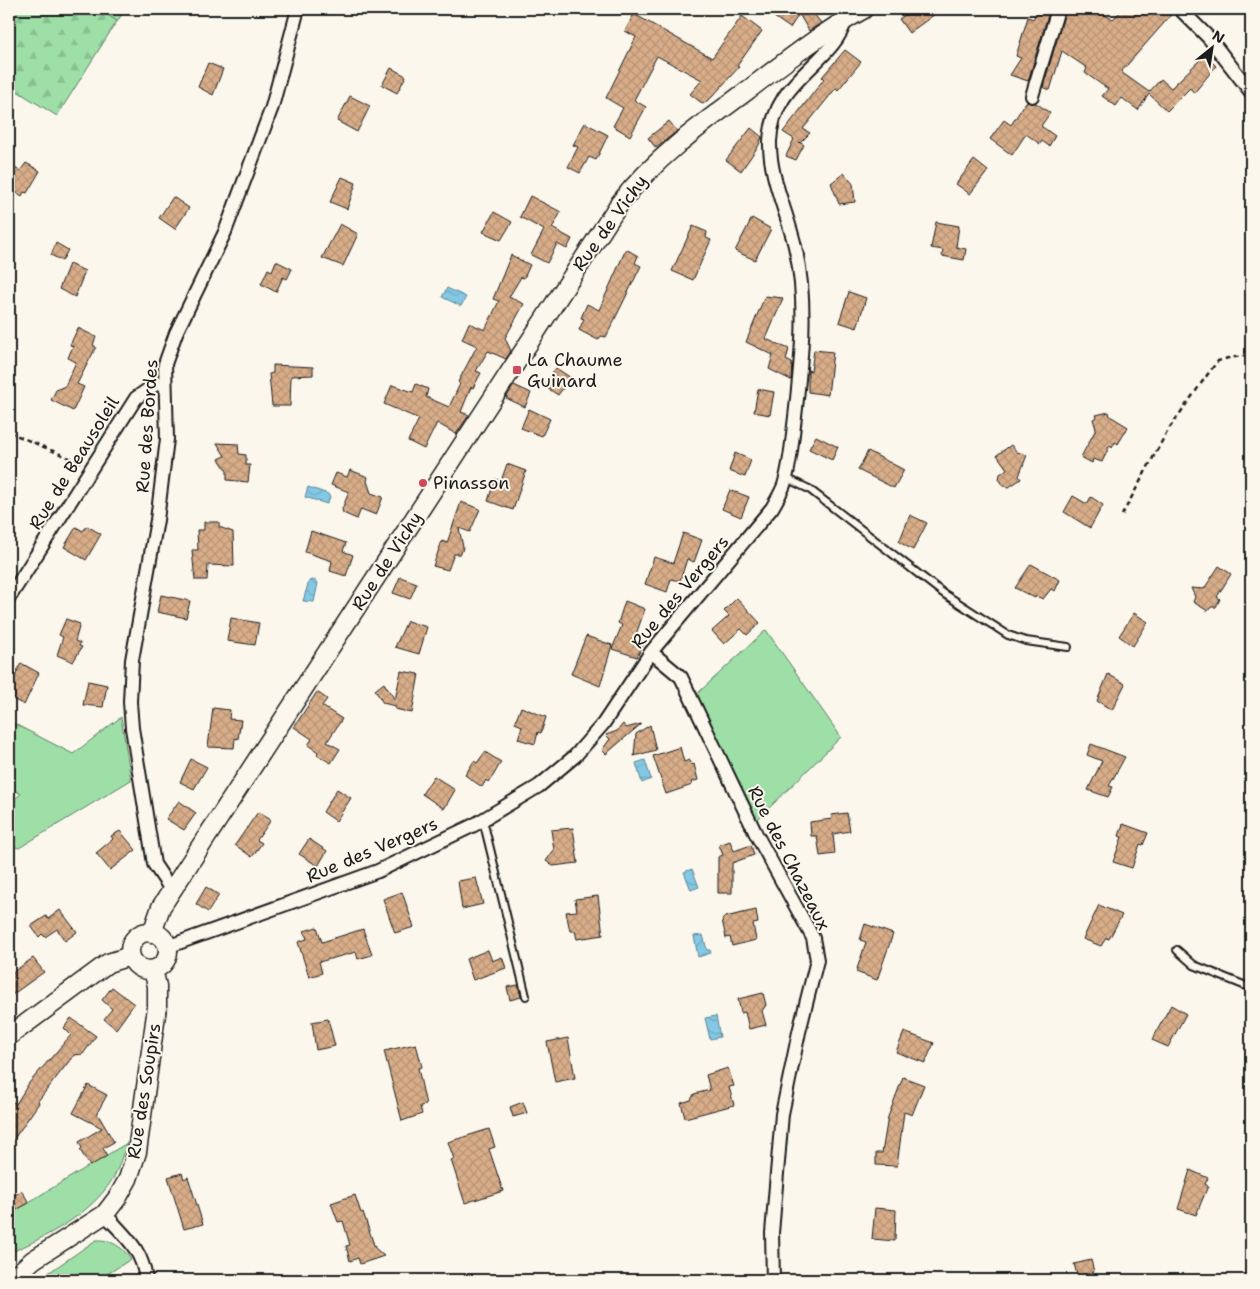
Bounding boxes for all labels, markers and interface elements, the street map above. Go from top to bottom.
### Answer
north arrow [1188,22,1238,72]
text: N [1209,26,1228,47]
street label: Rue de Vichy [567,170,653,276]
place label: La Chaume Guinard [527,348,623,393]
street label: Rue des Bordes [130,358,164,494]
marker: La Chaume Guinard [511,364,523,376]
street label: Rue de Beausoleil [23,391,125,534]
place label: Pinasson [433,471,509,495]
marker: Pinasson [417,477,429,489]
street label: Rue de Vichy [346,507,428,615]
street label: Rue des Vergers [626,530,734,654]
street label: Rue des Chazeaux [742,782,836,934]
street label: Rue des Vergers [303,811,441,889]
street label: Rue des Soupirs [121,1021,167,1161]

